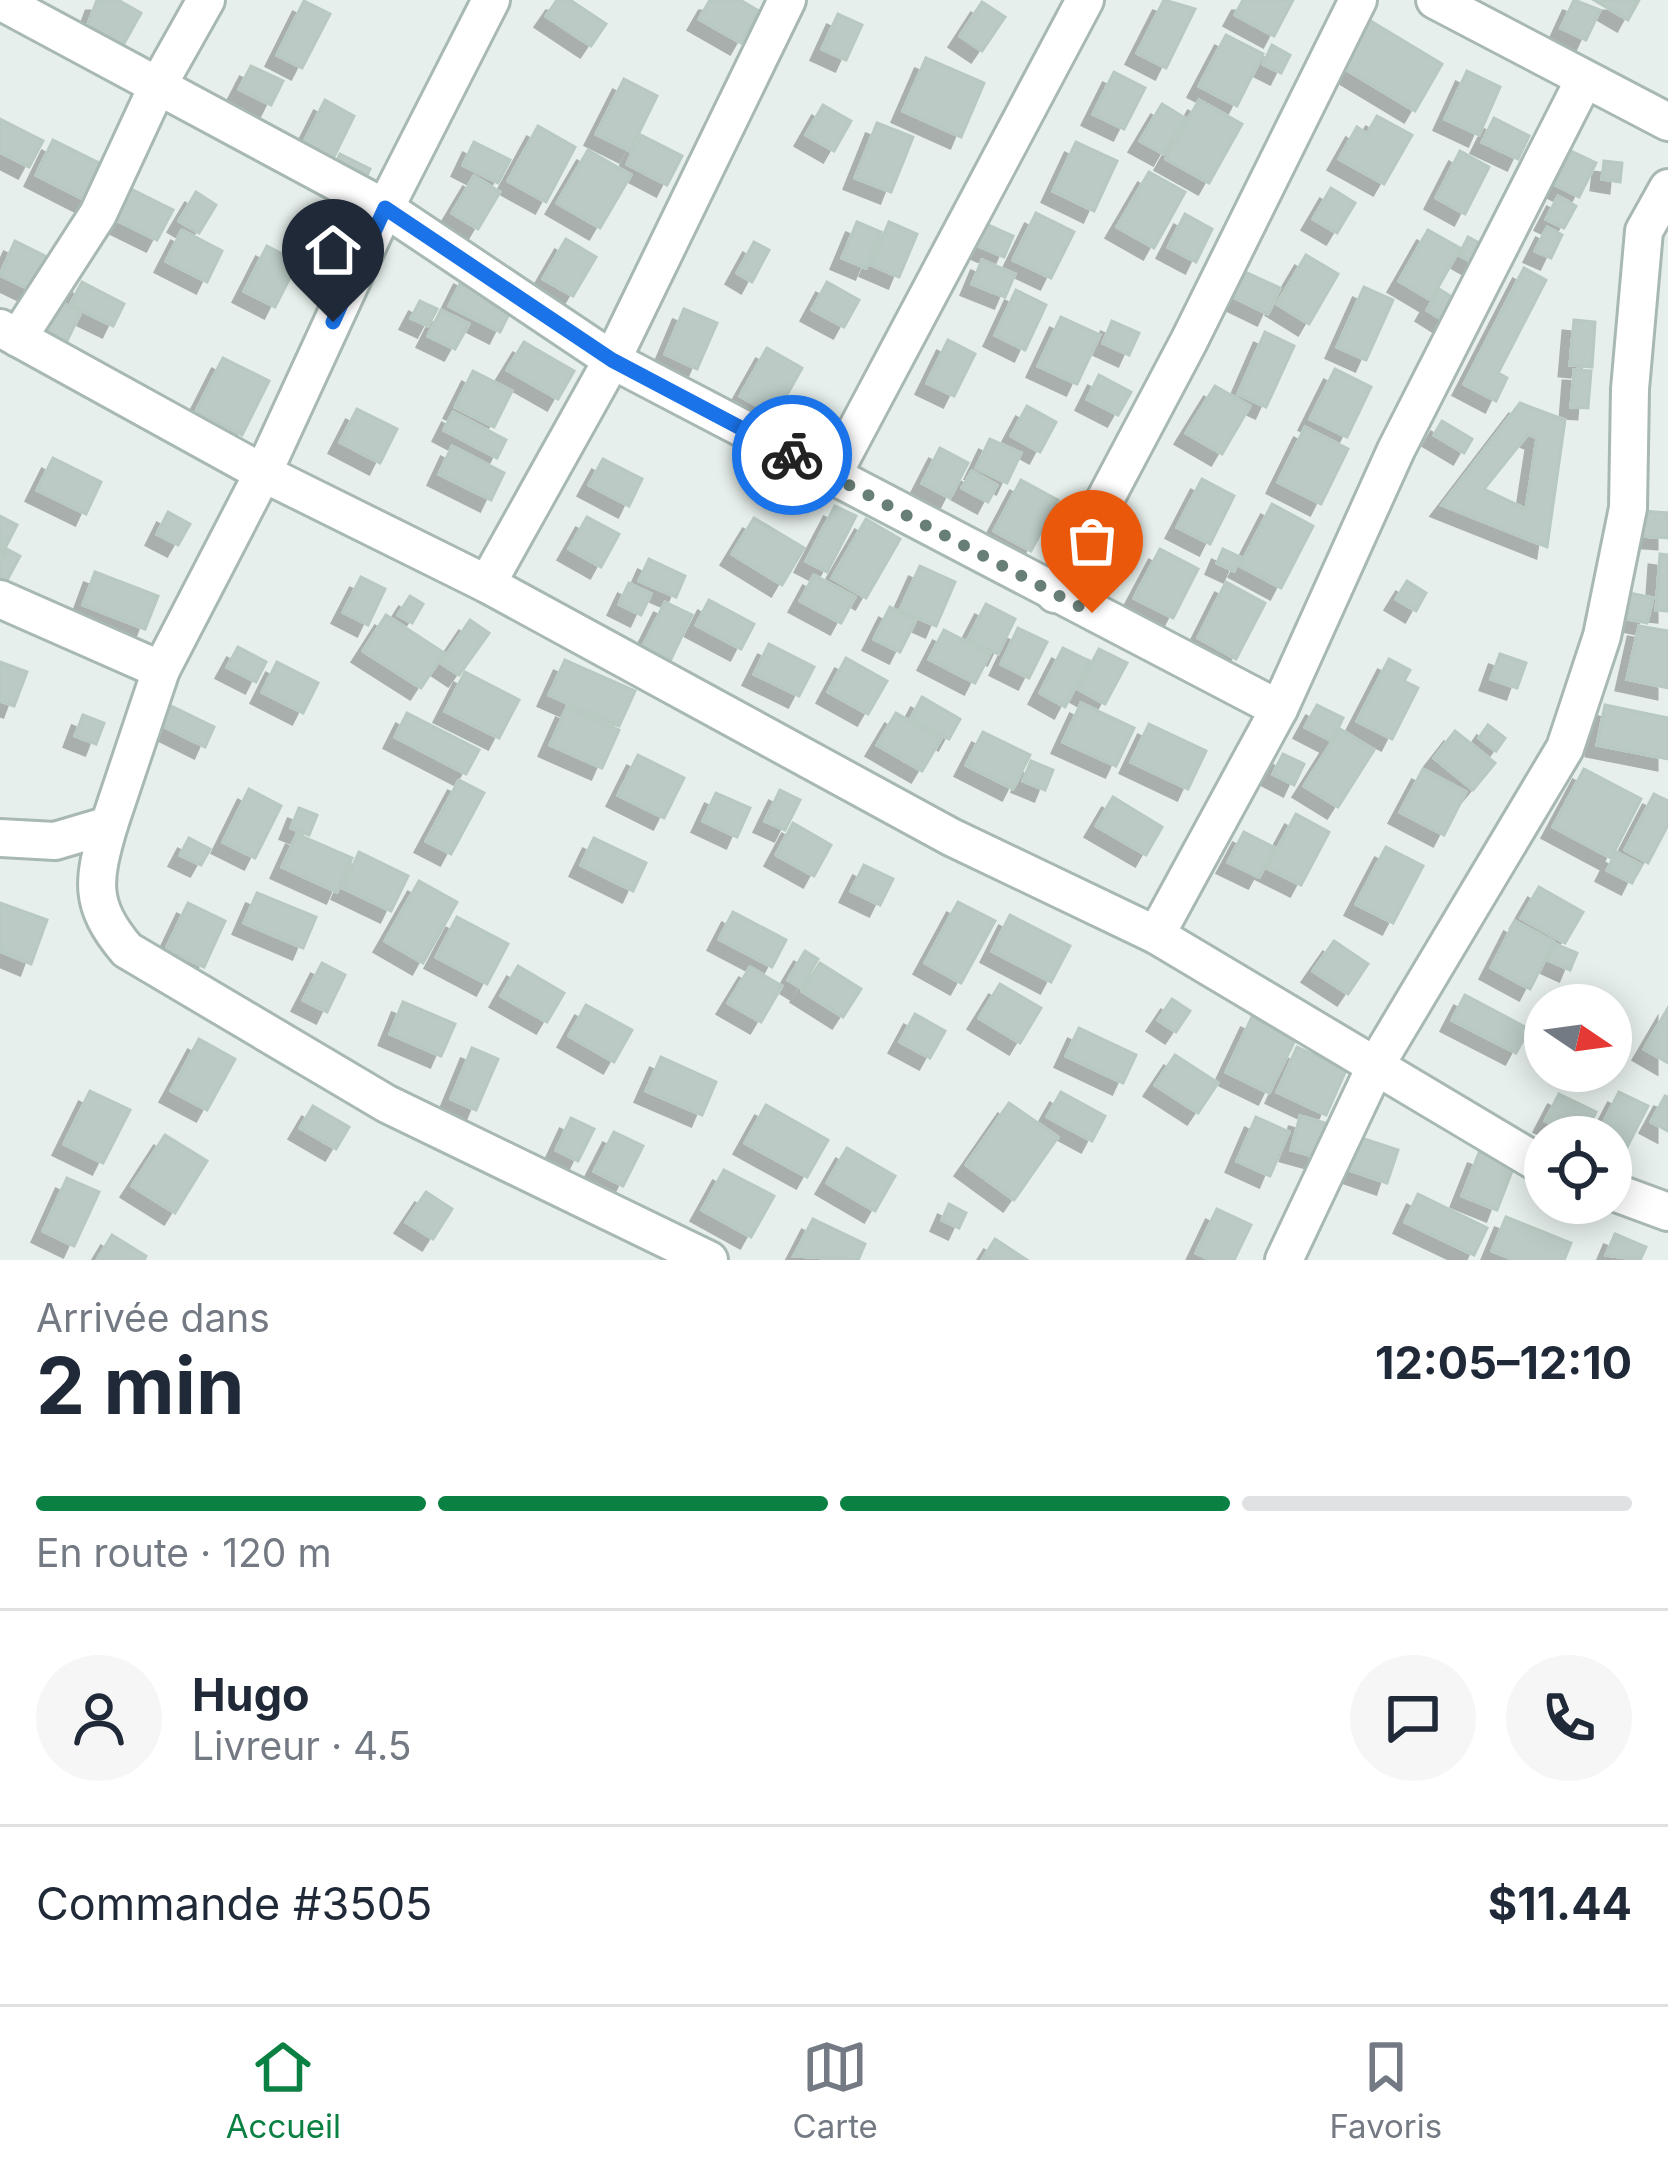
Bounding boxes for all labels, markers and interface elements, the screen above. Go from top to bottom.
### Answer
pin [282,199,384,322]
icon: home [300,217,366,283]
courier [732,395,852,515]
icon: bike [759,422,825,488]
pin [1041,490,1143,613]
icon: bag [1059,508,1125,574]
north arrow [1524,984,1632,1092]
map controls [1524,984,1632,1224]
button: locate [1524,1116,1632,1224]
text: Arrivée dans [36,1294,270,1341]
text: 12:05–12:10 [1375,1335,1632,1390]
text: 2 min [36,1338,244,1433]
text: En route · 120 m [36,1529,332,1576]
button: person [36,1655,162,1781]
button: chat [1350,1655,1476,1781]
button: phone [1506,1655,1632,1781]
text: Hugo [192,1667,310,1722]
text: Livreur · 4.5 [192,1722,411,1769]
text: Commande #3505 [36,1876,432,1931]
text: $11.44 [1488,1876,1632,1931]
tab: Accueil [226,2034,341,2146]
tab: Carte [793,2034,878,2146]
tab: Favoris [1329,2034,1442,2146]

